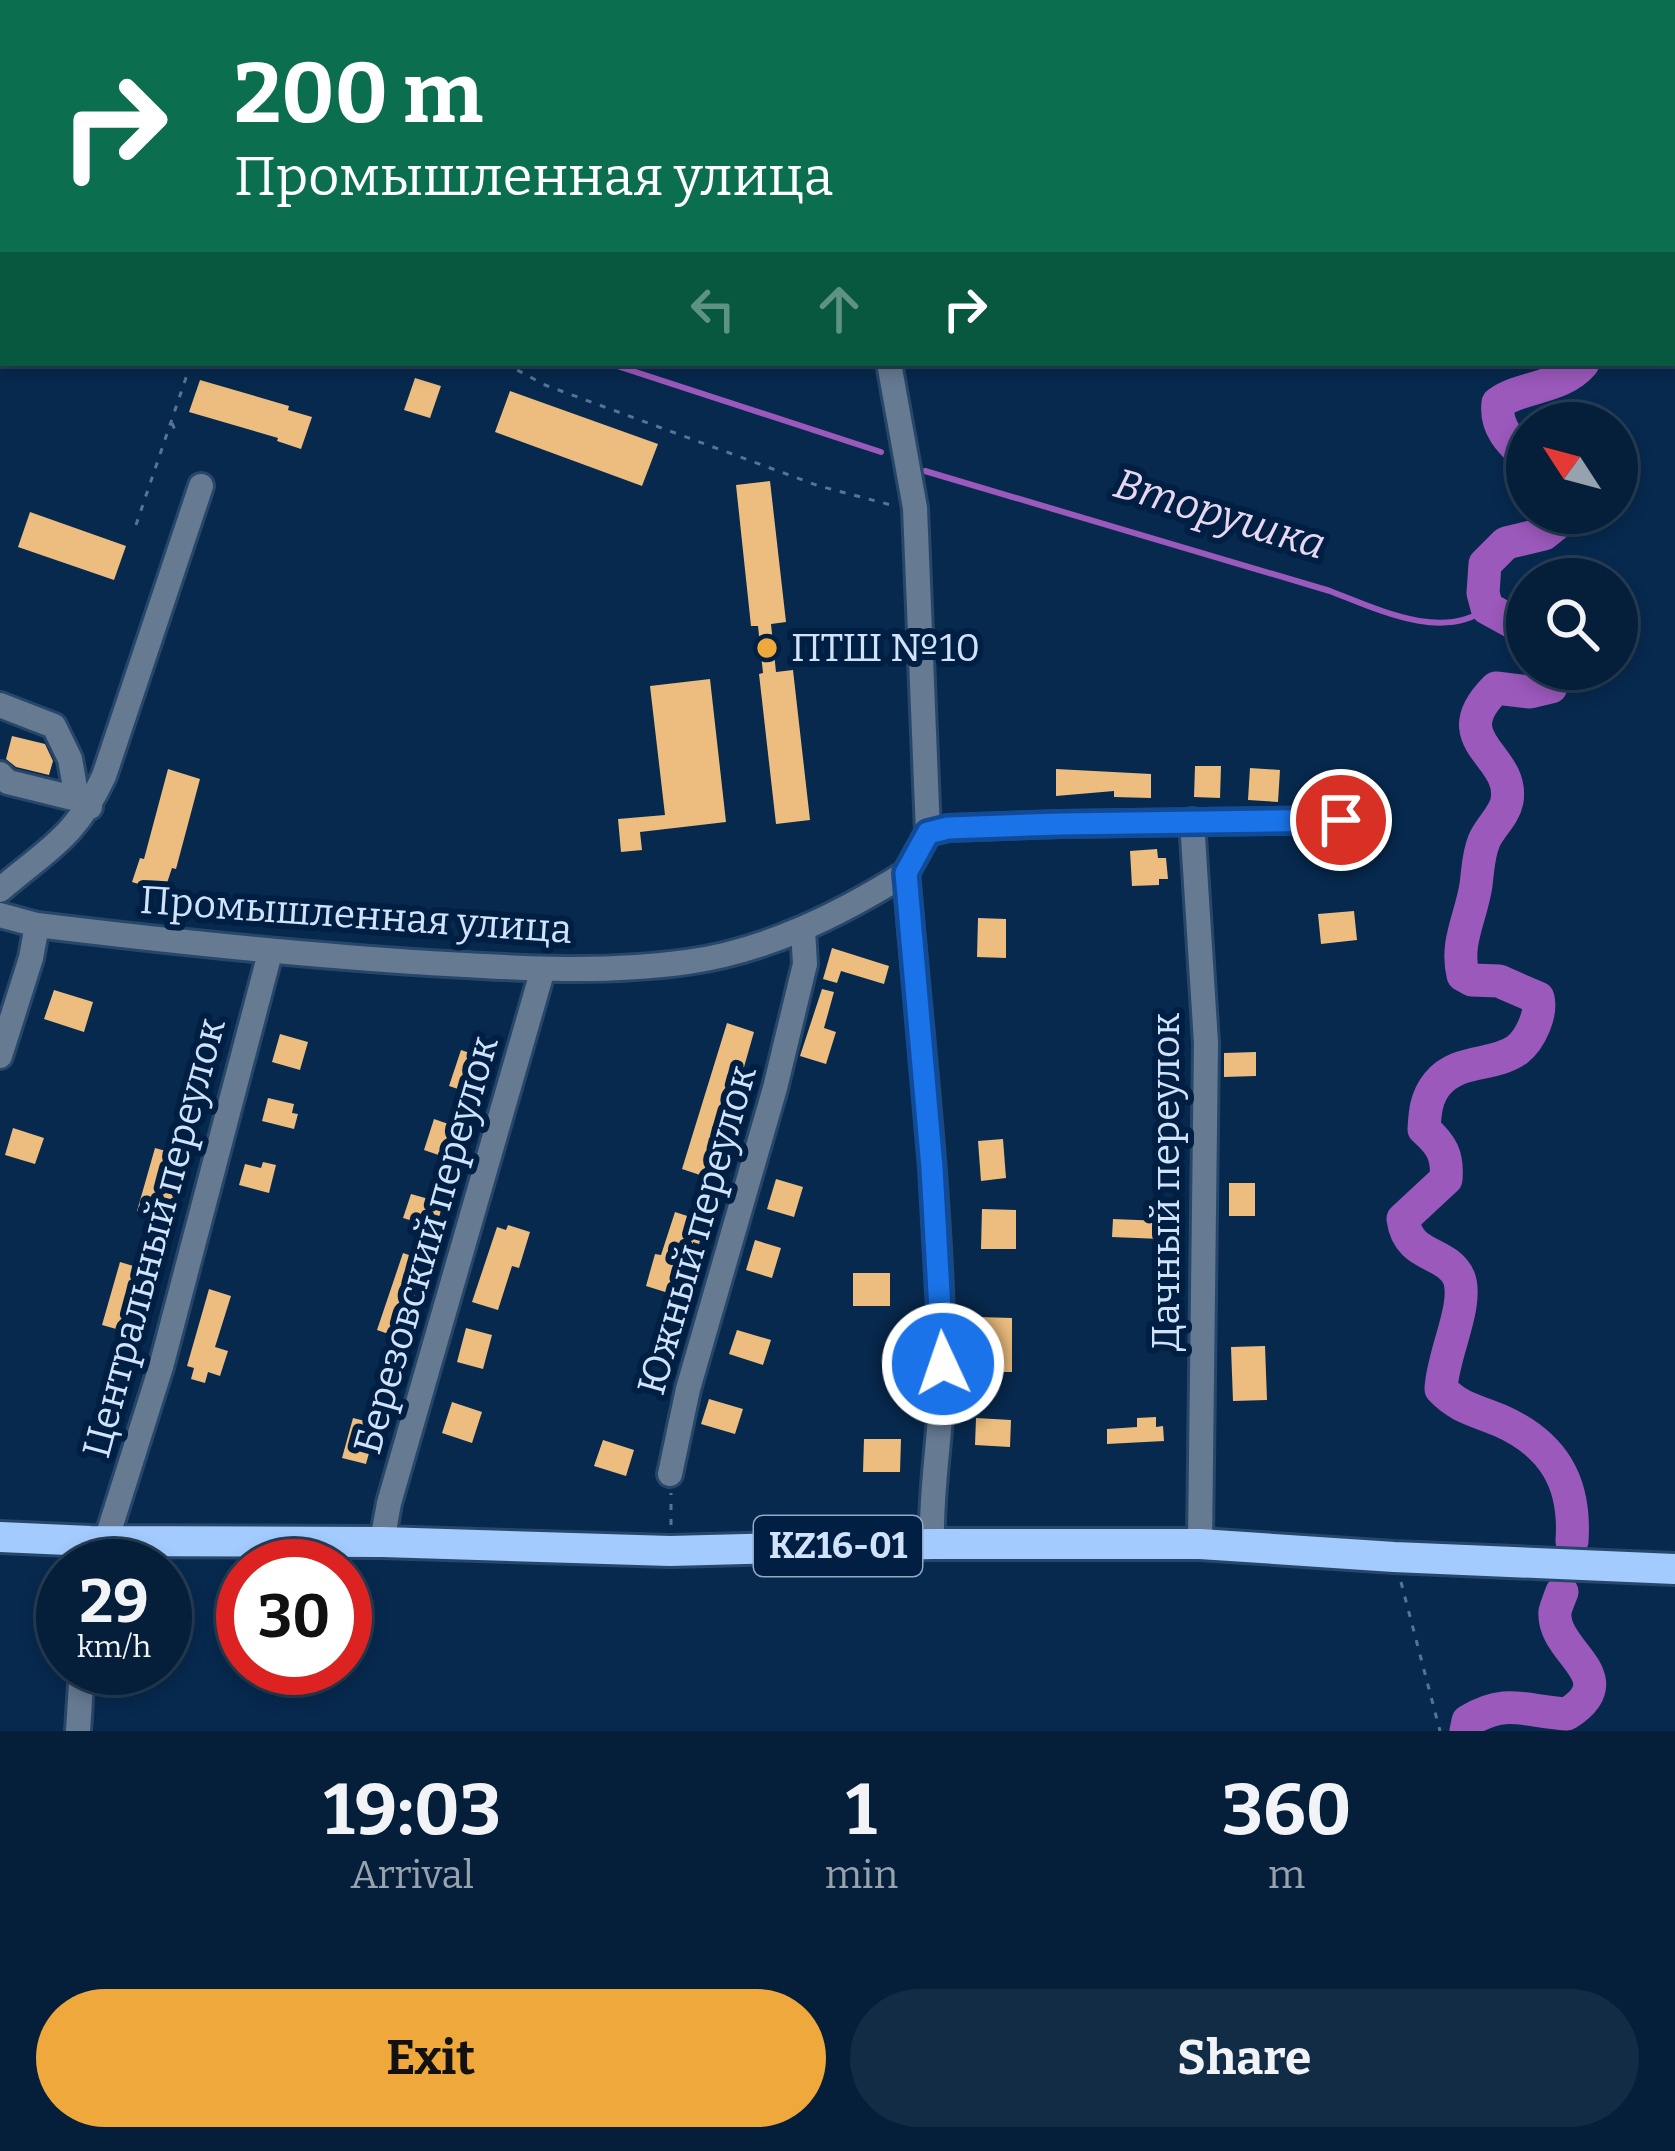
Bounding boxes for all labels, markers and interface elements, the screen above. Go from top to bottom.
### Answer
text: 200 m [234,43,483,144]
icon: right [36,48,192,204]
text: Промышленная улица [234,145,833,209]
icon: left [680,276,746,342]
icon: ahead [806,276,872,342]
icon: right [932,276,998,342]
north arrow [1506,402,1638,534]
map controls [1506,402,1638,690]
water label: Вторушка [1108,458,1332,570]
button: search [1506,558,1638,690]
place label: ПТШ №10 [791,625,980,671]
marker: ПТШ №10 [754,635,780,661]
pin [1290,769,1392,871]
icon: arrive [1308,787,1374,853]
street label: Промышленная улица [139,877,573,953]
street label: Центральный переулок [73,1013,235,1463]
street label: Дачный переулок [1143,1013,1189,1351]
street label: Березовский переулок [344,1031,508,1459]
street label: Южный переулок [628,1060,766,1400]
position arrow [880,1301,1006,1427]
road number: KZ16-01 [754,1516,922,1576]
speed limit sign: 30 [216,1539,372,1695]
text: 29 [79,1566,149,1638]
text: km/h [77,1629,151,1665]
text: 19:03 [324,1767,501,1853]
text: 1 [846,1767,877,1853]
text: 360 [1222,1767,1351,1853]
text: Arrival [351,1852,474,1898]
text: min [825,1852,898,1898]
text: m [1268,1852,1305,1898]
button: Exit [36,1989,826,2127]
button: Share [850,1989,1639,2127]

